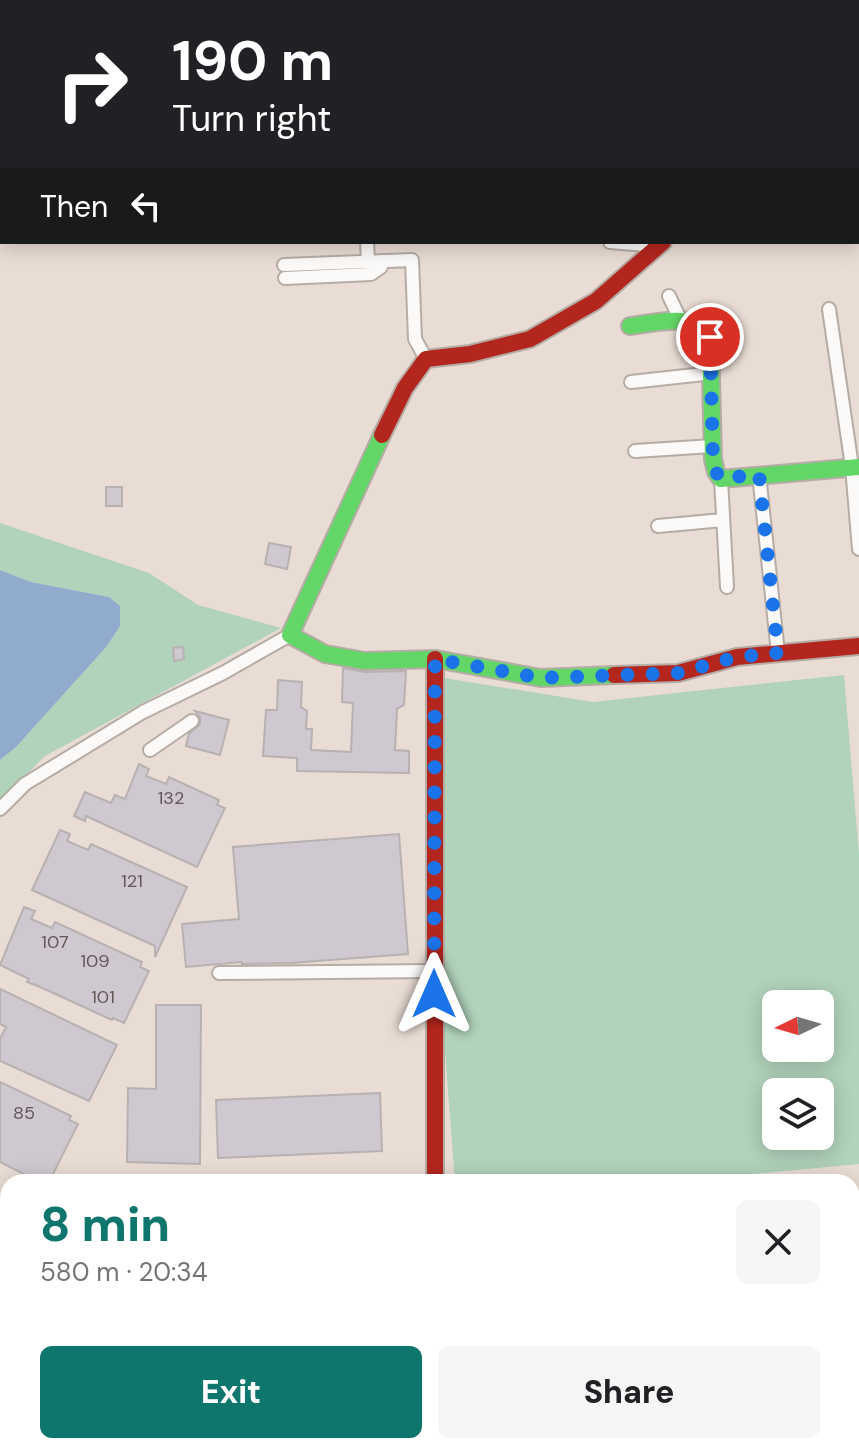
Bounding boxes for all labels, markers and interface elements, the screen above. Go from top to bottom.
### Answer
text: 190 m [172,24,333,97]
icon: right [40,32,144,136]
text: Turn right [172,95,331,142]
icon: left [124,184,168,228]
text: Then [40,187,108,226]
pin [676,303,744,371]
icon: arrive [688,315,732,359]
house number: 132 [158,786,184,810]
house number: 121 [121,869,143,893]
house number: 107 [41,930,69,954]
house number: 109 [80,949,110,973]
position arrow [392,952,476,1036]
house number: 101 [91,985,115,1009]
north arrow [762,990,834,1062]
map controls [762,990,834,1150]
button: layers [762,1078,834,1150]
house number: 85 [13,1101,35,1125]
text: 8 min [40,1193,170,1256]
button: close [736,1200,820,1284]
text: 580 m · 20:34 [40,1255,207,1289]
button: Exit [40,1346,422,1438]
button: Share [438,1346,820,1438]

